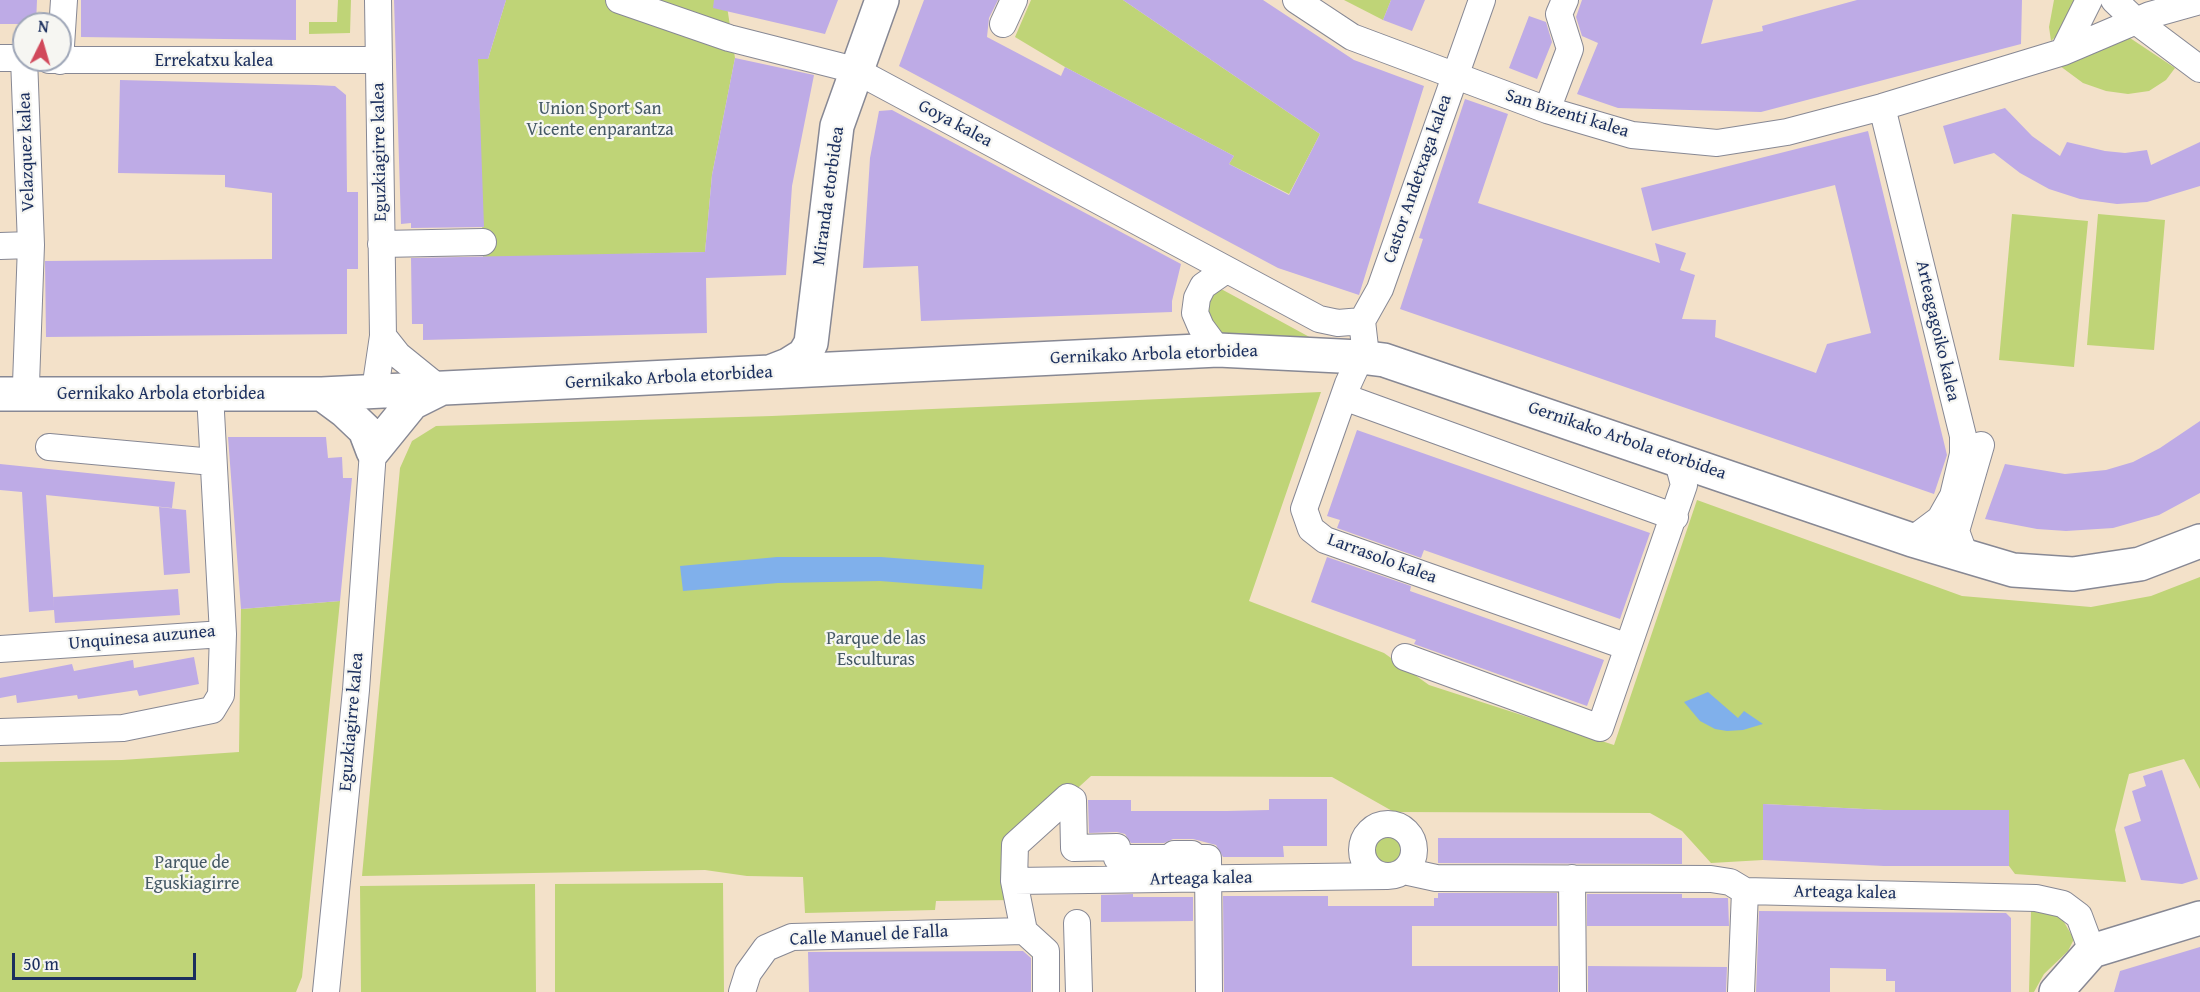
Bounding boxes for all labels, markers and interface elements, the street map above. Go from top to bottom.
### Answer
north arrow [12,12,72,72]
text: N [37,14,50,38]
street label: Errekatxu kalea [155,50,273,72]
street label: Eguzkiagirre kalea [368,82,392,222]
street label: San Bizenti kalea [1503,85,1631,143]
street label: Velazquez kalea [14,92,40,212]
street label: Castor Andetxaga kalea [1379,92,1457,266]
street label: Goya kalea [914,96,996,152]
park label: Union Sport San Vicente enparantza [526,98,674,140]
street label: Miranda etorbidea [809,125,849,267]
street label: Arteagagoiko kalea [1910,258,1964,404]
street label: Gernikako Arbola etorbidea [1050,341,1258,369]
street label: Gernikako Arbola etorbidea [565,362,773,394]
street label: Gernikako Arbola etorbidea [57,383,265,405]
street label: Gernikako Arbola etorbidea [1525,397,1729,485]
street label: Larrasolo kalea [1324,529,1440,589]
street label: Unquinesa auzunea [68,621,216,655]
park label: Parque de las Esculturas [826,628,926,670]
street label: Eguzkiagirre kalea [335,652,369,792]
park label: Parque de Eguskiagirre [145,852,239,894]
street label: Arteaga kalea [1149,867,1253,891]
street label: Arteaga kalea [1793,881,1897,905]
street label: Calle Manuel de Falla [789,921,949,951]
scale bar [15,941,200,979]
text: 50 m [23,950,59,977]

